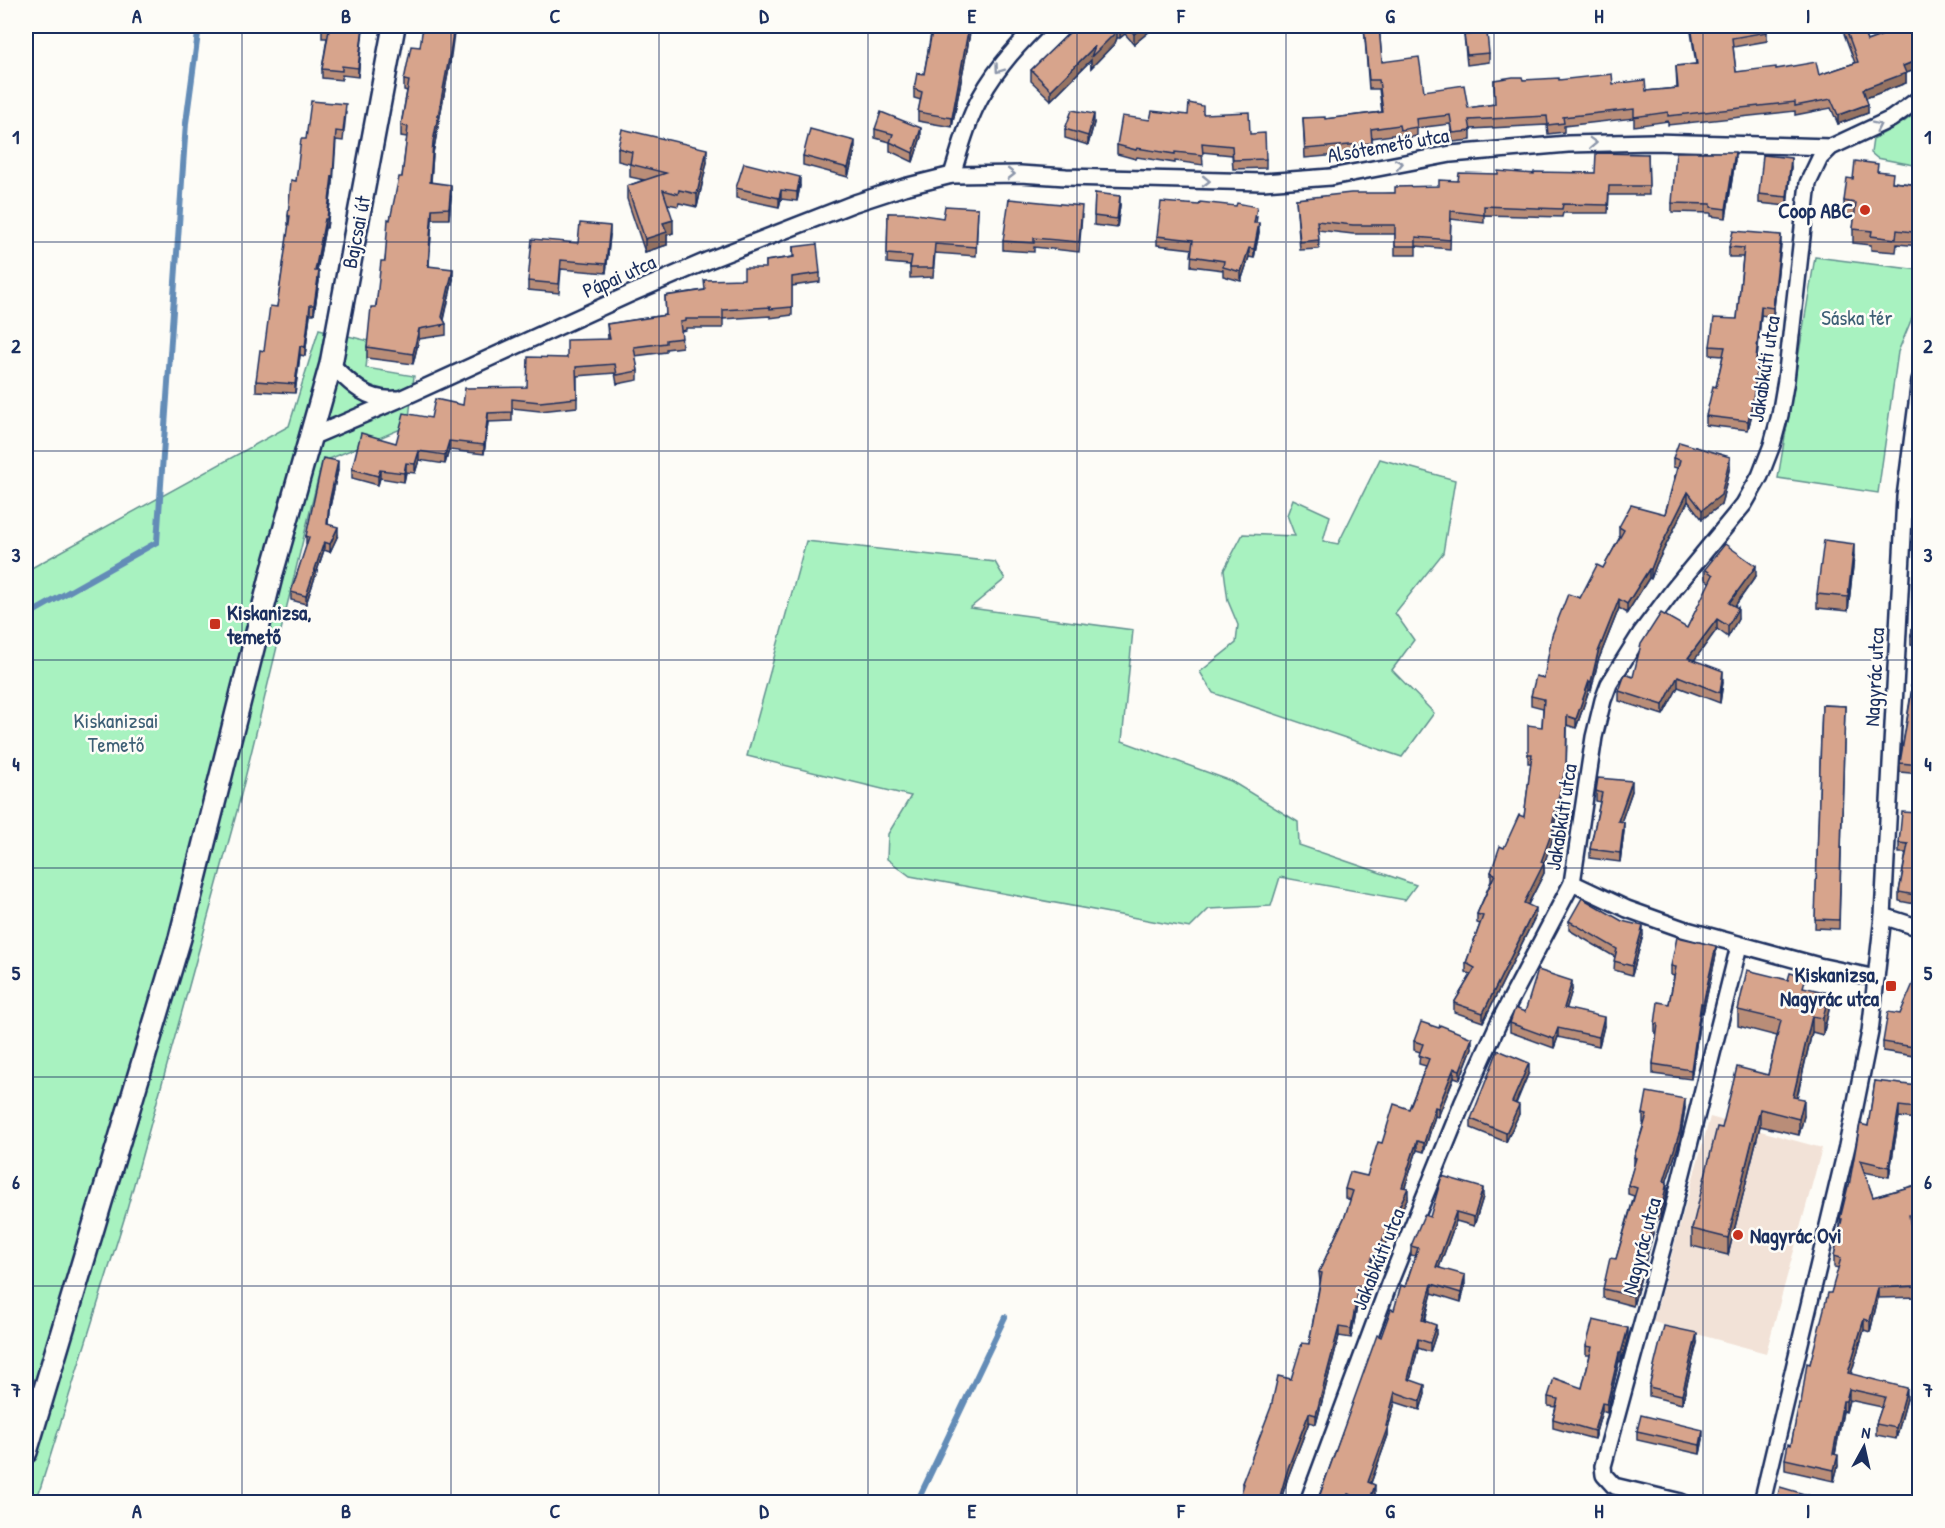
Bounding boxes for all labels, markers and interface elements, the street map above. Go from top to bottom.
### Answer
text: A [132,2,142,29]
text: B [341,2,351,29]
text: C [550,2,561,29]
text: D [759,2,769,29]
text: E [968,2,977,29]
text: F [1176,2,1186,29]
text: G [1385,2,1395,29]
text: H [1594,2,1604,29]
text: I [1806,2,1810,29]
one-way arrow [995,63,1006,74]
street label: Alsótemető utca [1325,120,1451,170]
one-way arrow [1871,121,1882,133]
text: 1 [12,123,20,150]
text: 1 [1924,123,1932,150]
one-way arrow [1588,137,1597,149]
one-way arrow [1394,158,1404,171]
one-way arrow [1006,168,1015,180]
one-way arrow [1201,175,1210,187]
street label: Bajcsai út [335,192,377,271]
place label: Coop ABC [1778,196,1853,226]
marker: Coop ABC [1858,203,1872,217]
street label: Pápai utca [578,247,660,305]
park label: Sáska tér [1821,303,1893,332]
street label: Jakabkúti utca [1741,314,1787,424]
text: 2 [11,332,21,359]
text: 2 [1923,332,1933,359]
text: 3 [12,541,21,568]
text: 3 [1924,541,1933,568]
place label: Kiskanizsa, temető [226,598,311,651]
marker: Kiskanizsa, temető [208,617,222,631]
street label: Nagyrác utca [1857,627,1891,727]
park label: Kiskanizsai Temető [74,706,158,759]
text: 4 [12,750,20,777]
text: 4 [1924,750,1932,777]
street label: Jakabkúti utca [1538,762,1584,872]
text: 5 [12,959,21,986]
text: 5 [1924,959,1933,986]
place label: Kiskanizsa, Nagyrác utca [1780,960,1880,1014]
marker: Kiskanizsa, Nagyrác utca [1884,979,1898,993]
text: 6 [12,1168,20,1195]
text: 6 [1924,1168,1932,1195]
street label: Nagyrác utca [1614,1194,1668,1298]
street label: Jakabkúti utca [1344,1204,1412,1314]
place label: Nagyrác Ovi [1750,1221,1842,1251]
marker: Nagyrác Ovi [1731,1228,1745,1242]
text: 7 [10,1376,21,1403]
text: 7 [1922,1376,1933,1403]
north arrow [1834,1417,1894,1477]
text: N [1860,1421,1872,1444]
text: A [132,1497,142,1524]
text: B [341,1497,351,1524]
text: C [550,1497,561,1524]
text: D [759,1497,769,1524]
text: E [968,1497,977,1524]
text: F [1176,1497,1186,1524]
text: G [1385,1497,1395,1524]
text: H [1594,1497,1604,1524]
text: I [1806,1497,1810,1524]

